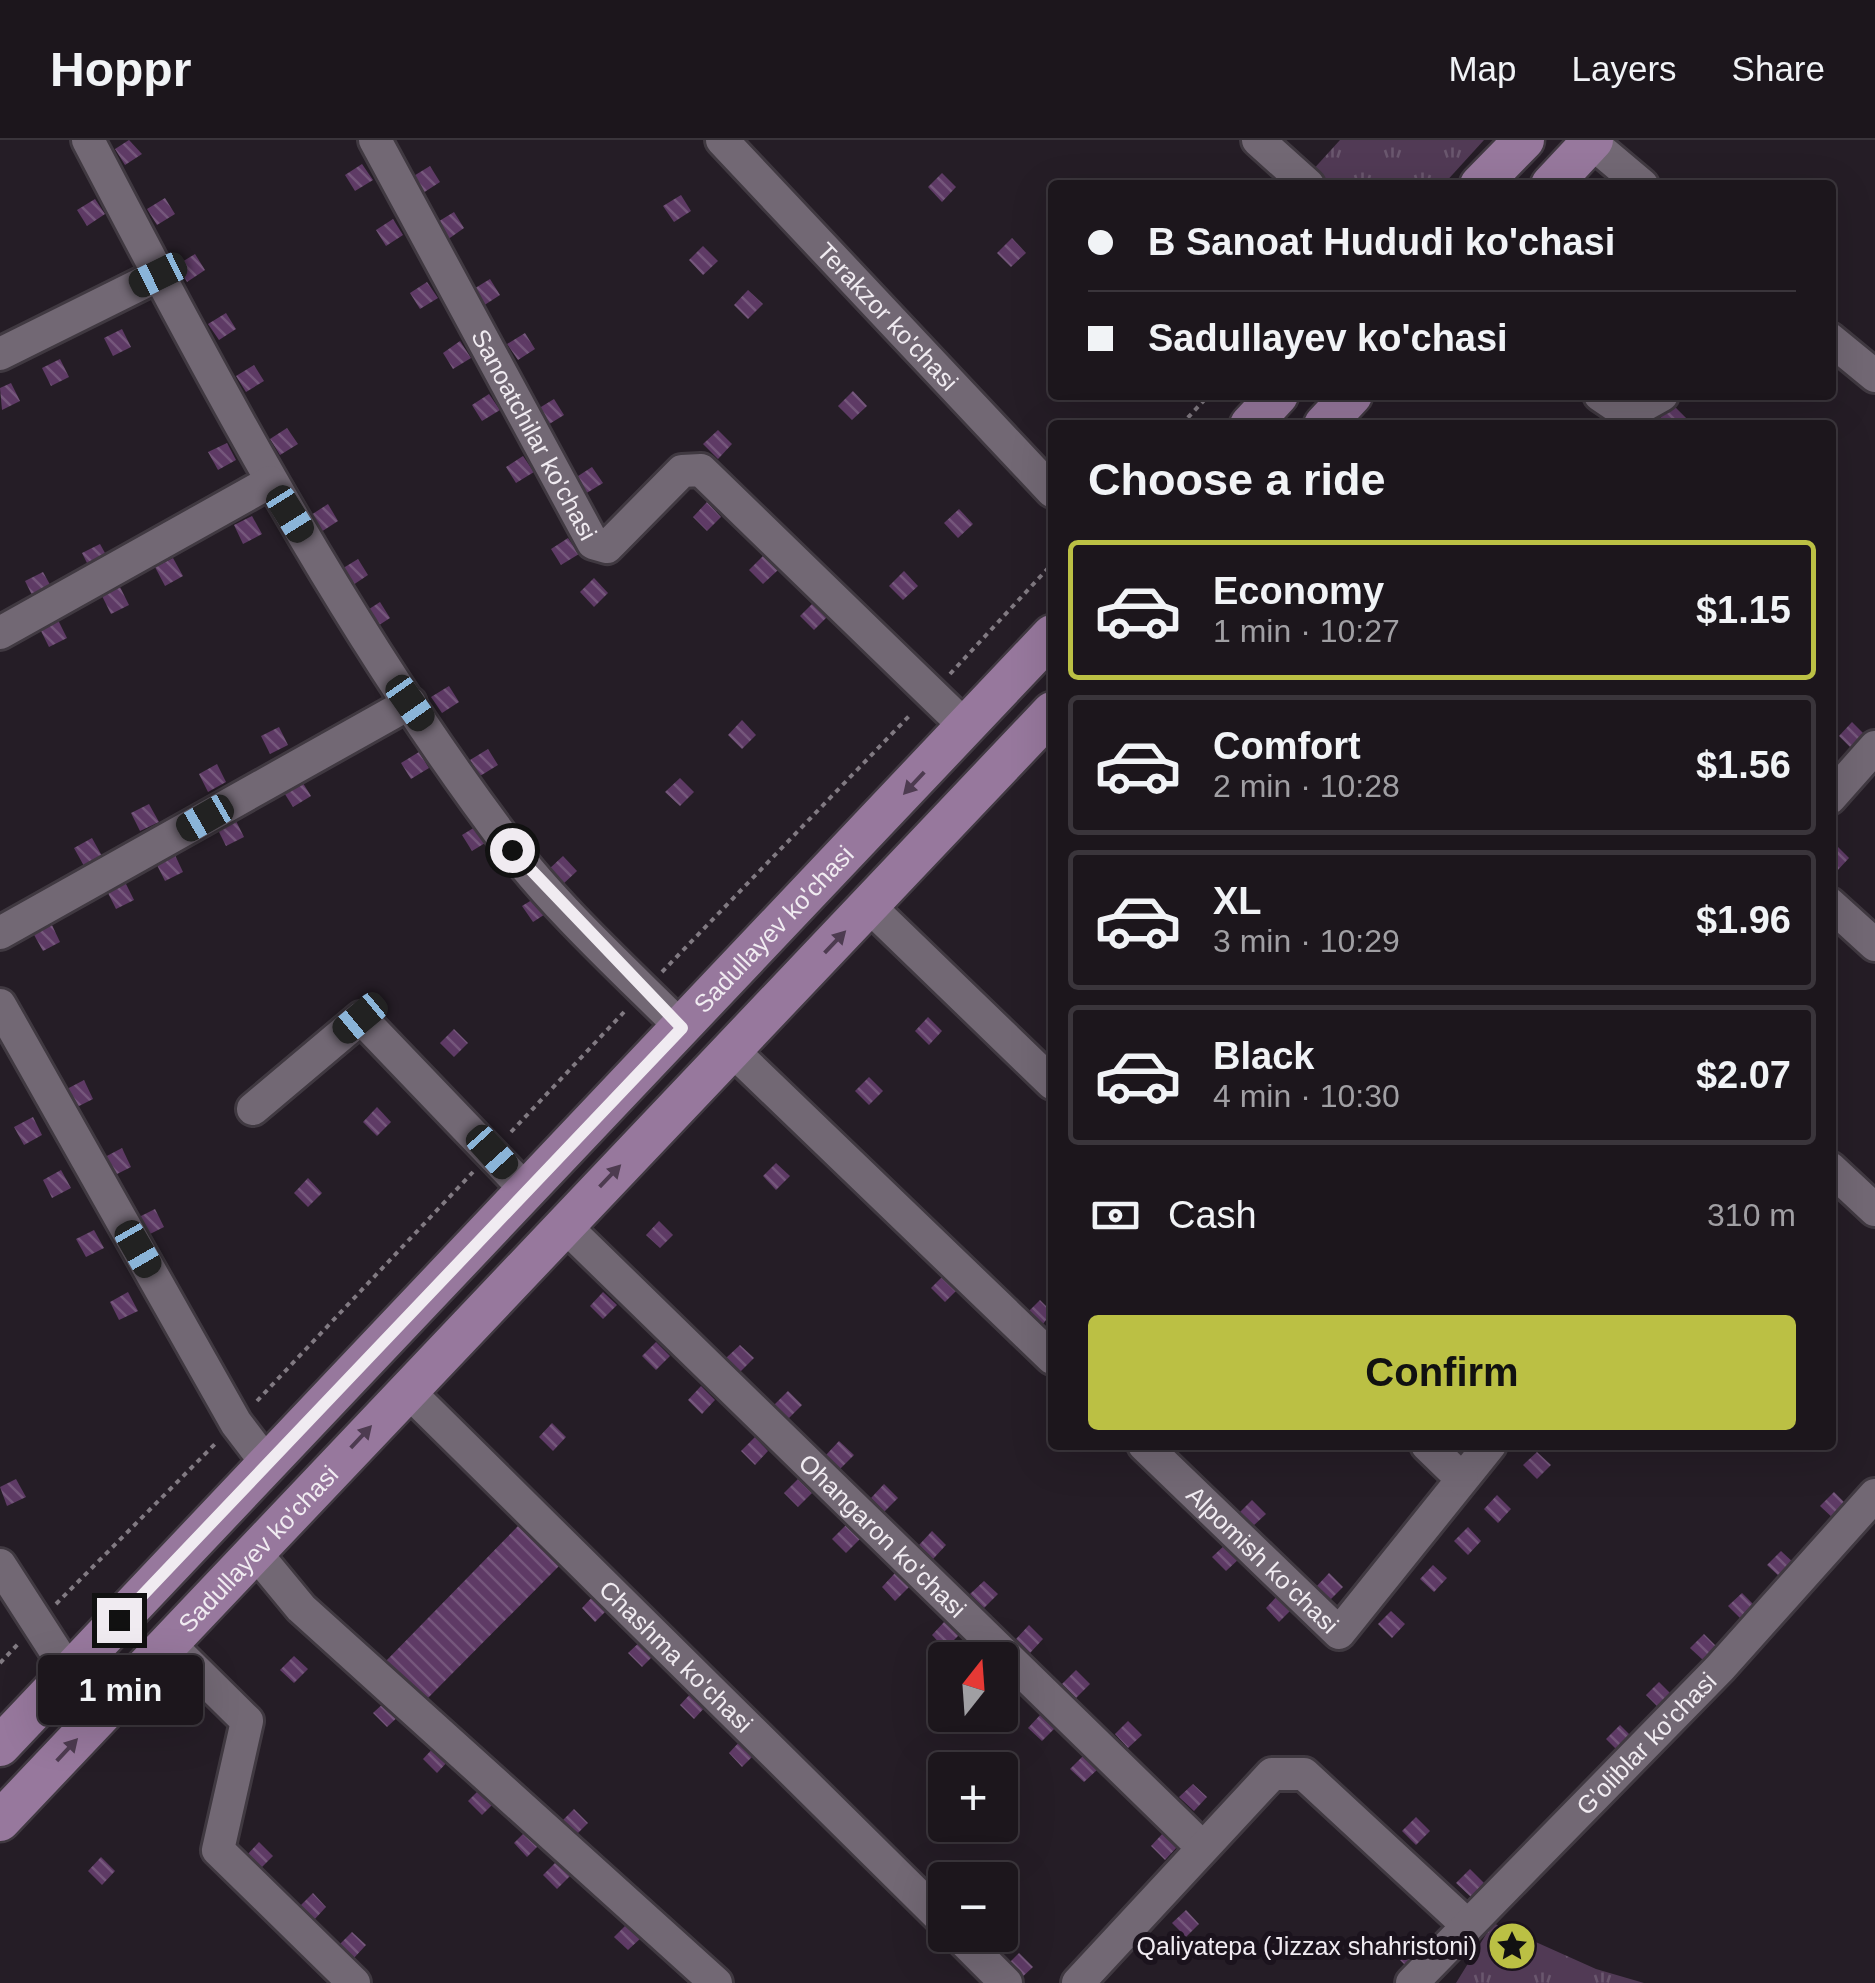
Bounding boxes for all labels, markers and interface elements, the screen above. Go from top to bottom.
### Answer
text: Hoppr [50,43,191,96]
text: Map [1448,49,1517,88]
text: Layers [1572,49,1677,88]
text: Share [1732,49,1825,88]
text: B Sanoat Hududi ko'chasi [1148,221,1615,263]
street label: Terakzor ko'chasi [812,237,964,396]
car [124,248,192,302]
text: Sadullayev ko'chasi [1148,317,1508,359]
street label: Sanoatchilar ko'chasi [466,324,603,545]
text: Choose a ride [1088,454,1386,505]
car [261,481,319,547]
icon: car [1093,565,1183,655]
text: Economy [1213,570,1384,612]
text: $1.15 [1696,589,1791,631]
text: 1 min · 10:27 [1213,613,1400,649]
car [381,670,439,736]
icon: car [1093,720,1183,810]
text: Comfort [1213,725,1361,767]
text: $1.56 [1696,744,1791,786]
text: 2 min · 10:28 [1213,768,1400,804]
one-way arrow [903,771,926,795]
car [172,790,238,846]
route start [490,828,535,873]
street label: Sadullayev ko'chasi [688,840,859,1018]
icon: car [1093,875,1183,965]
text: XL [1213,880,1262,922]
text: $1.96 [1696,899,1791,941]
text: 3 min · 10:29 [1213,923,1400,959]
one-way arrow [823,931,847,955]
car [327,987,393,1049]
icon: car [1093,1030,1183,1120]
text: Black [1213,1035,1314,1077]
text: $2.07 [1696,1054,1791,1096]
text: 4 min · 10:30 [1213,1078,1400,1114]
car [461,1120,523,1184]
one-way arrow [598,1165,621,1189]
icon: cash [1088,1188,1143,1243]
text: Cash [1168,1194,1257,1236]
text: 310 m [1707,1197,1796,1233]
car [110,1216,166,1282]
button: Confirm [1088,1315,1796,1430]
one-way arrow [349,1425,372,1449]
street label: Ohangaron ko'chasi [794,1448,972,1623]
street label: Sadullayev ko'chasi [173,1460,344,1638]
street label: Alpomish ko'chasi [1181,1480,1344,1639]
street label: Chashma ko'chasi [594,1575,758,1738]
route end [97,1598,142,1643]
north arrow [928,1642,1018,1732]
map controls [928,1642,1018,1952]
callout: 1 min [36,1655,202,1725]
street label: G'oliblar ko'chasi [1571,1667,1722,1820]
text: 1 min [79,1672,162,1708]
one-way arrow [55,1738,78,1762]
button: + [928,1752,1018,1842]
button: − [928,1862,1018,1952]
place icon: Qaliyatepa (Jizzax shahristoni) [1486,1920,1538,1972]
place label: Qaliyatepa (Jizzax shahristoni) [1137,1932,1477,1960]

